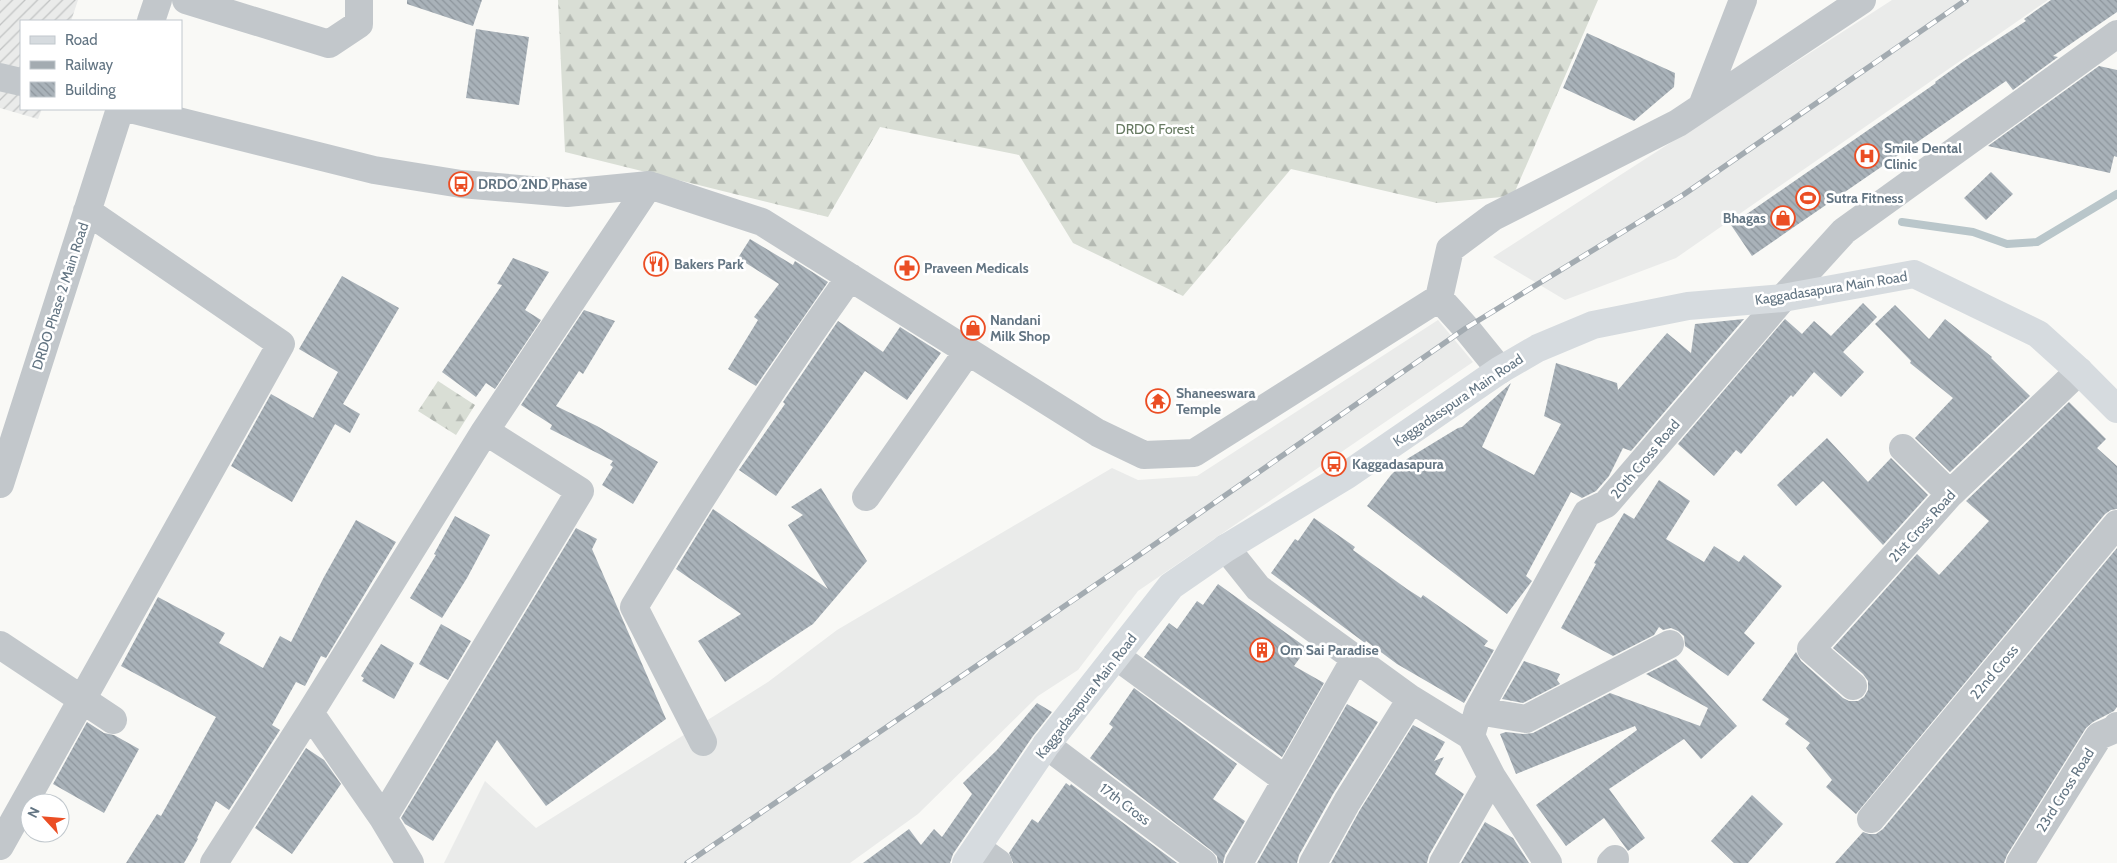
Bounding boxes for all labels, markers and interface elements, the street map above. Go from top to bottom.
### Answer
legend [20,20,182,110]
text: Road [65,31,98,49]
text: Railway [65,56,114,74]
text: Building [65,81,116,99]
park label: DRDO Forest [1115,120,1195,138]
place label: Smile Dental Clinic [1884,139,1962,173]
hospital icon: Smile Dental Clinic [1854,143,1880,169]
bus stop icon: DRDO 2ND Phase [448,171,474,197]
place label: DRDO 2ND Phase [478,175,587,193]
sports icon: Sutra Fitness [1795,185,1821,211]
place label: Sutra Fitness [1826,189,1904,207]
shop icon: Bhagas [1770,205,1796,231]
place label: Bhagas [1723,209,1766,227]
street label: DRDO Phase 2 Main Road [28,220,92,372]
restaurant icon: Bakers Park [643,251,669,277]
place label: Bakers Park [674,255,744,273]
pharmacy icon: Praveen Medicals [894,255,920,281]
place label: Praveen Medicals [924,259,1029,277]
street label: Kaggadasapura Main Road [1754,267,1908,309]
place label: Nandani Milk Shop [990,311,1050,345]
shop icon: Nandani Milk Shop [960,315,986,341]
street label: Kaggadasspura Main Road [1390,350,1526,450]
place label: Shaneeswara Temple [1176,384,1255,418]
temple icon: Shaneeswara Temple [1145,388,1171,414]
street label: 20th Cross Road [1607,416,1683,502]
bus stop icon: Kaggadasapura [1321,451,1347,477]
place label: Kaggadasapura [1352,455,1444,473]
street label: 21st Cross Road [1885,486,1959,566]
street label: Kaggadasapura Main Road [1032,630,1140,762]
building icon: Om Sai Paradise [1249,637,1275,663]
place label: Om Sai Paradise [1280,641,1379,659]
street label: 22nd Cross [1966,641,2022,703]
street label: 23rd Cross Road [2032,745,2098,835]
street label: 17th Cross [1096,779,1154,829]
north arrow [20,793,70,843]
text: N [23,804,44,821]

